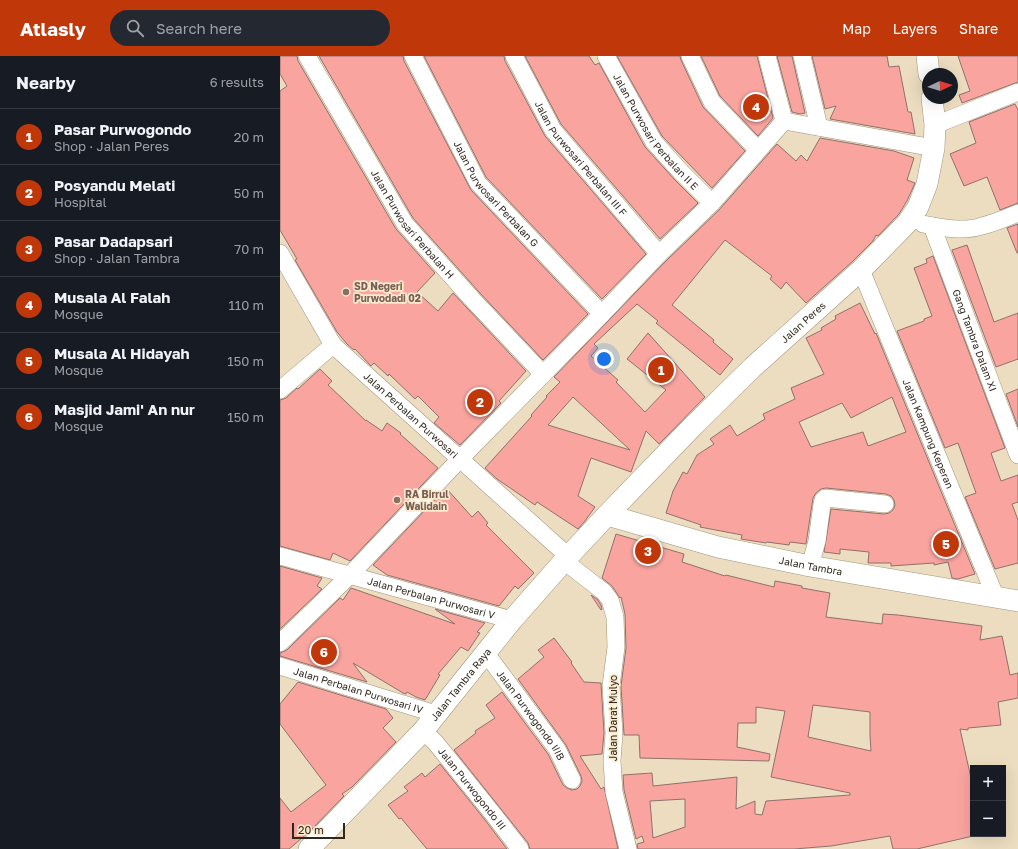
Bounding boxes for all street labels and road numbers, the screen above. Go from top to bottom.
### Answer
street label: Jalan Purwosari Perbalan II E [611,71,701,192]
street label: Jalan Purwosari Perbalan III F [533,99,630,218]
street label: Jalan Purwosari Perbalan G [451,139,541,249]
street label: Jalan Purwosari Perbalan H [369,168,457,281]
street label: Gang Tambra Dalam XI [950,287,1000,393]
street label: Jalan Peres [778,299,828,345]
street label: Jalan Perbalan Purwosari [361,370,461,460]
street label: Jalan Kampung Keperan [901,377,956,490]
street label: Jalan Tambra [778,554,843,577]
street label: Jalan Perbalan Purwosari V [366,574,497,621]
street label: Jalan Tambra Raya [428,645,493,723]
street label: Jalan Perbalan Purwosari IV [292,665,425,716]
street label: Jalan Purwogondo IIIB [494,667,568,762]
street label: Jalan Darat Mulyo [607,675,619,761]
street label: Jalan Purwogondo III [436,745,509,832]

